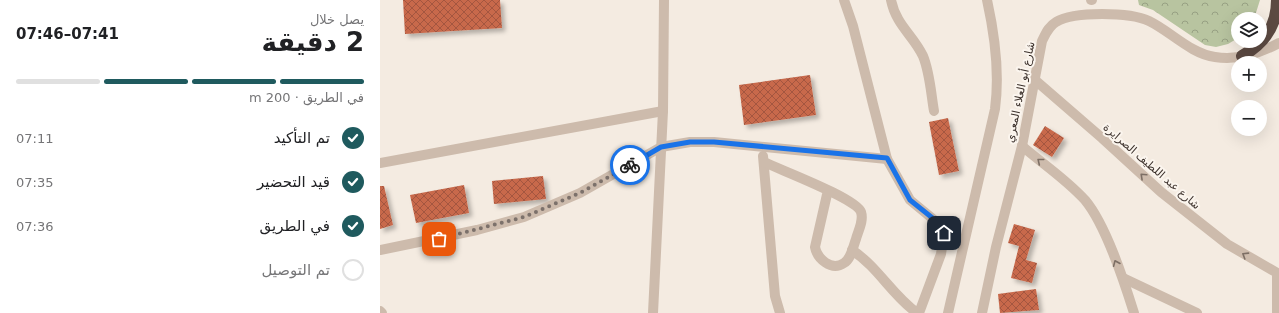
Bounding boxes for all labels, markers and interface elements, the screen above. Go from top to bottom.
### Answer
text: يصل خلال [310,12,364,27]
map controls [1231,12,1267,136]
button: layers [1231,12,1267,48]
text: 07:41–07:46 [16,25,119,43]
text: 2 دقيقة [261,27,364,57]
street label: شارع أبو العلاء المعري [1002,40,1038,144]
button: + [1231,56,1267,92]
text: في الطريق · 200 m [249,90,364,105]
button: − [1231,100,1267,136]
street label: شارع عبد اللطيف الصرايرة [1100,121,1203,212]
icon: check [342,127,364,149]
text: تم التأكيد [274,129,330,147]
text: 07:11 [16,131,53,146]
courier [610,145,650,185]
icon: bike [619,154,641,176]
one-way arrow [1037,159,1045,166]
icon: check [342,171,364,193]
text: قيد التحضير [257,173,330,191]
one-way arrow [1140,173,1148,180]
text: 07:35 [16,175,53,190]
icon: check [342,215,364,237]
pin [927,216,961,250]
text: في الطريق [260,217,330,235]
text: 07:36 [16,219,53,234]
pin [422,222,456,256]
icon: home [933,222,955,244]
icon: bag [428,228,450,250]
one-way arrow [1243,253,1250,260]
one-way arrow [1113,260,1121,268]
text: تم التوصيل [261,261,330,279]

